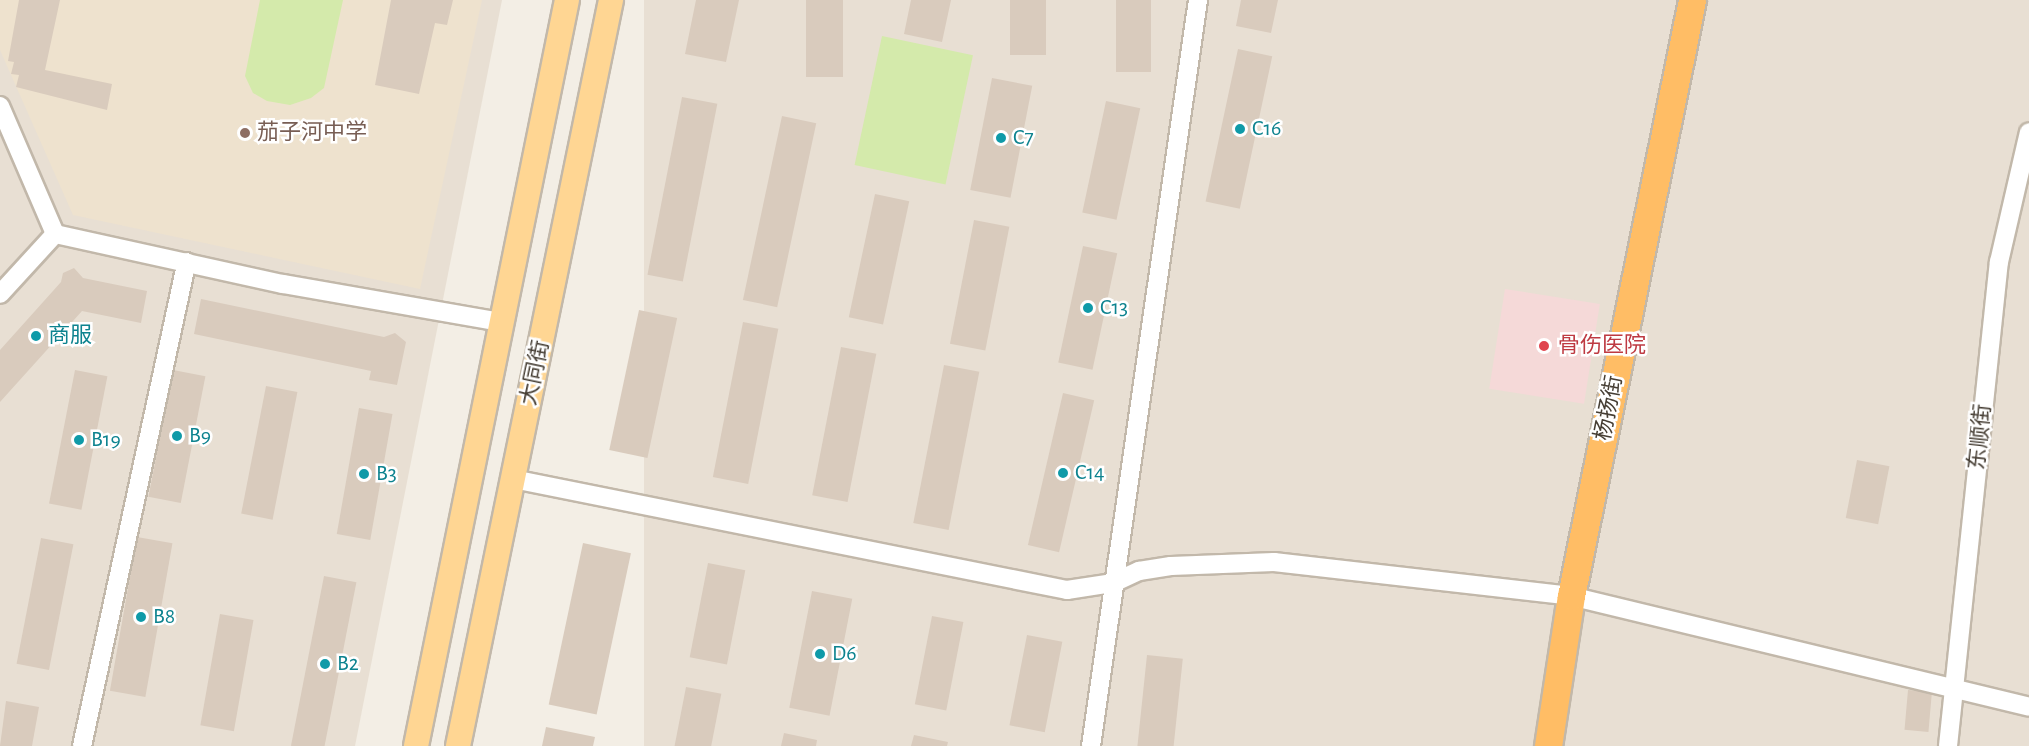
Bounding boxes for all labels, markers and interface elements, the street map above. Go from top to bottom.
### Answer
place label: C16 [1252,116,1281,142]
place label: 茄子河中学 [257,120,367,146]
marker: C16 [1233,122,1247,136]
place label: C7 [1013,125,1034,151]
marker: 茄子河中学 [238,126,252,140]
marker: C7 [994,131,1008,145]
place label: C13 [1100,295,1128,321]
marker: C13 [1081,301,1095,315]
place label: 商服 [48,323,92,349]
marker: 商服 [29,329,43,343]
place label: 骨伤医院 [1558,333,1646,359]
marker: 骨伤医院 [1535,337,1553,355]
street label: 大同街 [515,338,555,408]
street label: 杨扬街 [1590,373,1628,443]
street label: 东顺街 [1963,403,1997,471]
place label: B9 [189,423,211,449]
place label: B19 [91,427,121,453]
marker: B9 [170,429,184,443]
marker: B19 [72,433,86,447]
place label: C14 [1075,460,1105,486]
place label: B3 [376,461,397,487]
marker: C14 [1056,466,1070,480]
marker: B3 [357,467,371,481]
place label: B8 [153,604,175,630]
marker: B8 [134,610,148,624]
place label: D6 [832,641,857,667]
marker: D6 [813,647,827,661]
place label: B2 [337,651,359,677]
marker: B2 [318,657,332,671]

